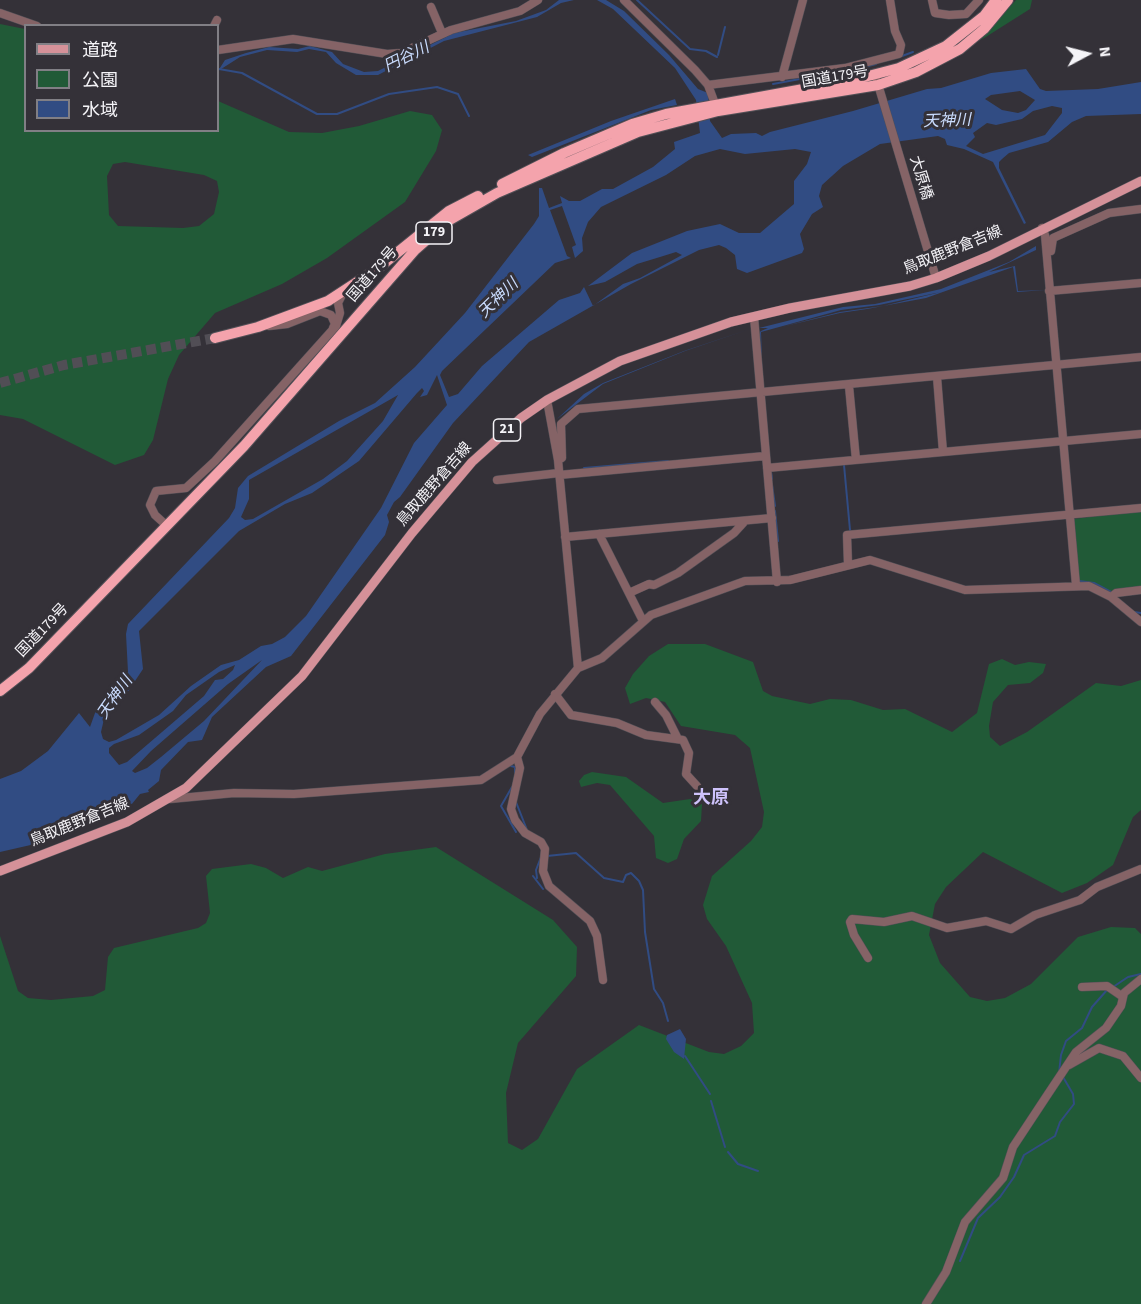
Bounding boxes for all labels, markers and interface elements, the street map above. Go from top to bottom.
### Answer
legend [24,24,219,132]
north arrow [1057,24,1117,84]
text: 道路 [82,38,118,63]
water label: 円谷川 [381,39,433,77]
text: N [1093,45,1116,58]
street label: 国道179号 [800,63,870,93]
text: 公園 [82,68,118,93]
text: 水域 [82,98,118,123]
water label: 天神川 [923,112,971,132]
street label: 大原橋 [905,154,935,202]
road number: 179 [416,222,452,244]
street label: 鳥取鹿野倉吉線 [901,223,1005,279]
street label: 国道179号 [344,244,402,306]
water label: 天神川 [475,275,523,323]
road number: 21 [494,419,520,441]
street label: 鳥取鹿野倉吉線 [394,439,476,531]
street label: 国道179号 [13,601,73,661]
water label: 天神川 [94,673,138,723]
district label: 大原 [693,788,729,810]
street label: 鳥取鹿野倉吉線 [28,795,132,851]

